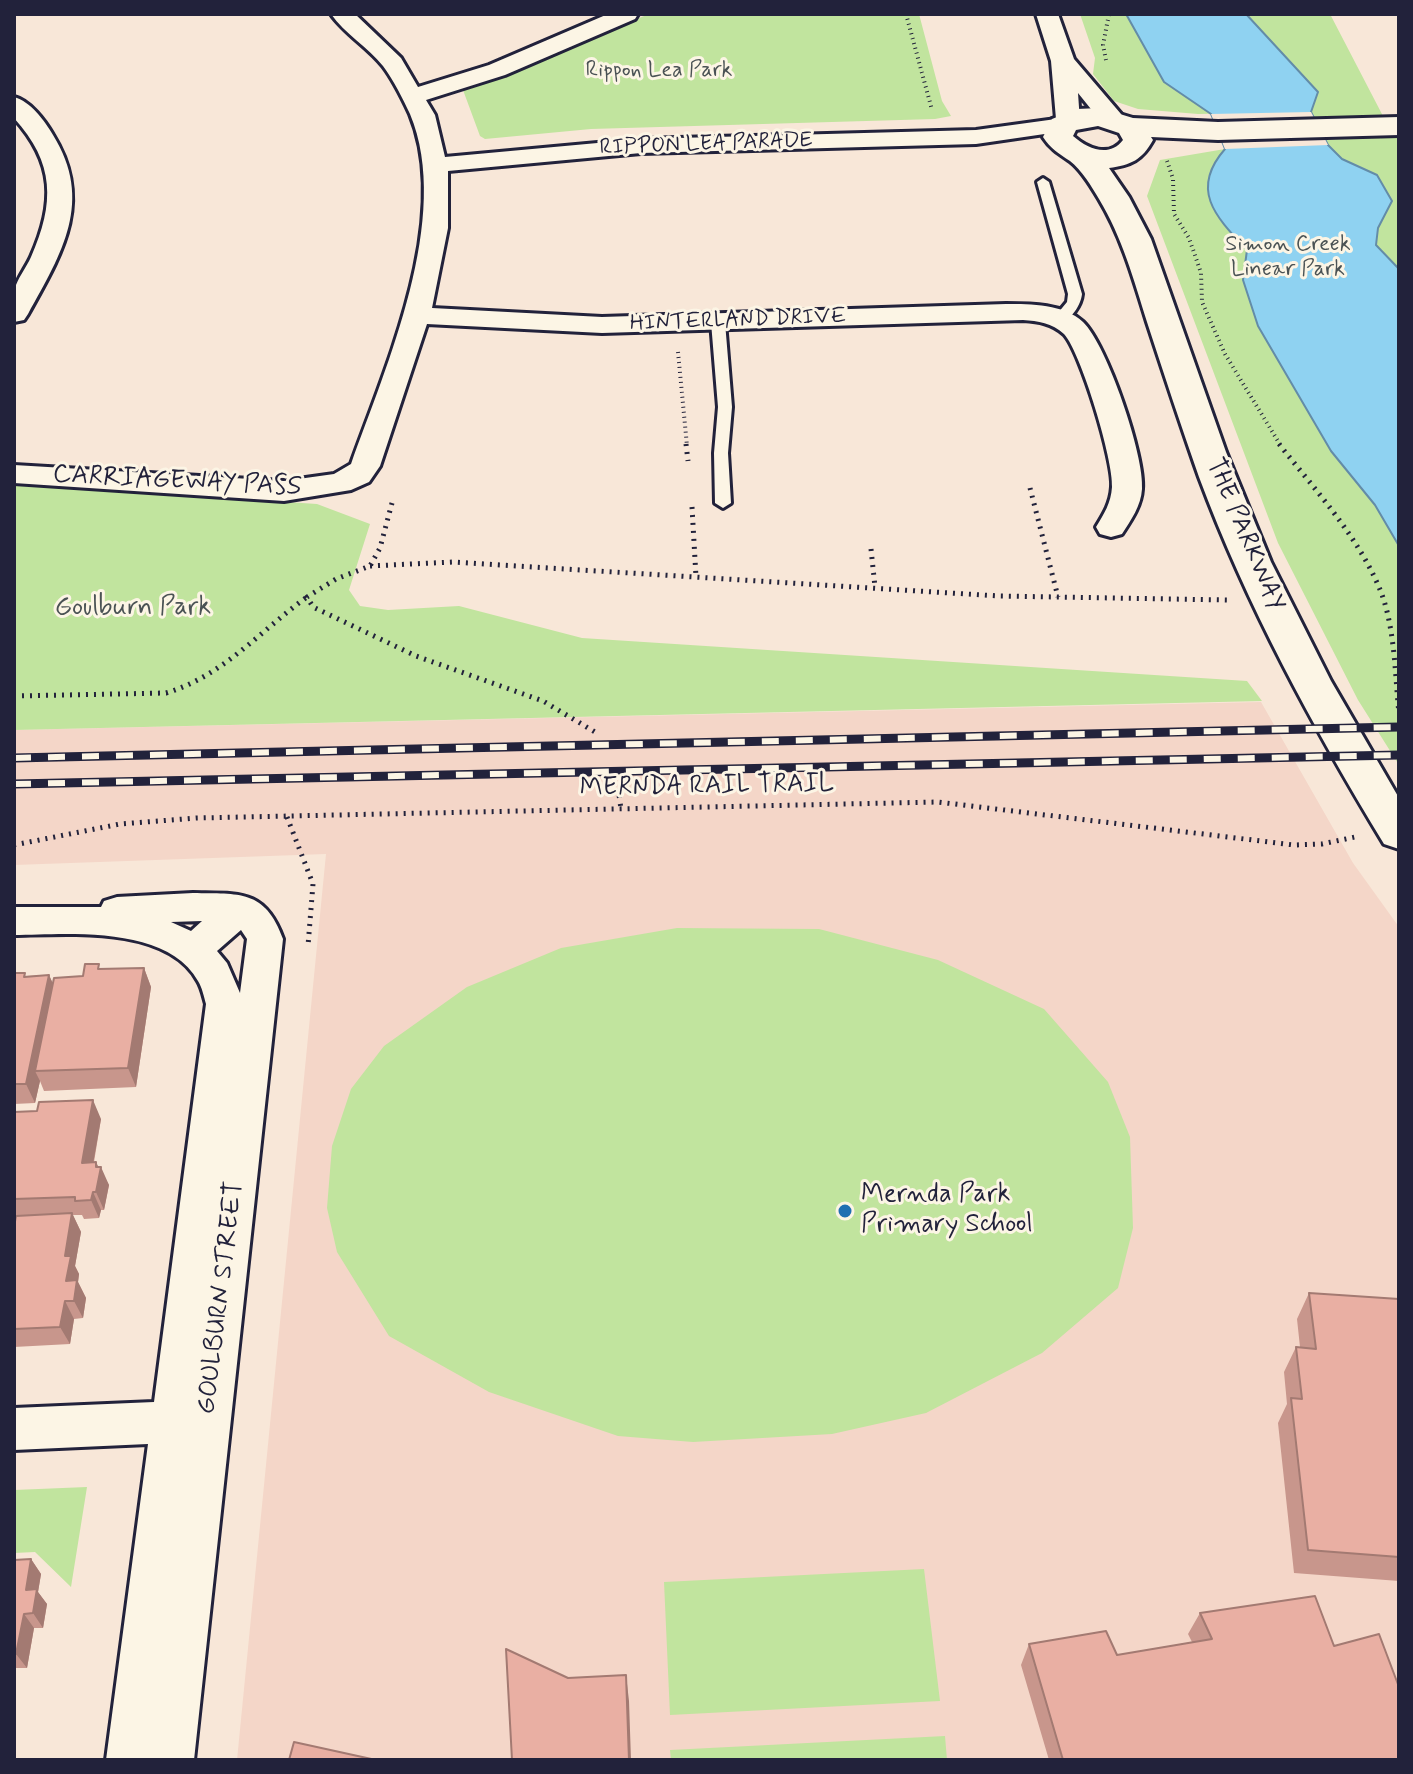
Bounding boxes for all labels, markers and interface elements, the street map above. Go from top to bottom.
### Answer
park label: Rippon Lea Park [586,58,732,84]
street label: RIPPON LEA PARADE [599,128,813,162]
park label: Simon Creek Linear Park [1225,232,1351,284]
street label: HINTERLAND DRIVE [629,304,847,338]
street label: THE PARKWAY [1198,454,1290,616]
street label: CARRIAGEWAY PASS [52,460,302,504]
park label: Goulburn Park [55,593,211,625]
street label: MERNDA RAIL TRAIL [579,769,835,805]
street label: GOULBURN STREET [192,1180,252,1416]
place label: Mernda Park Primary School [861,1180,1033,1242]
marker: Mernda Park Primary School [836,1202,854,1220]

